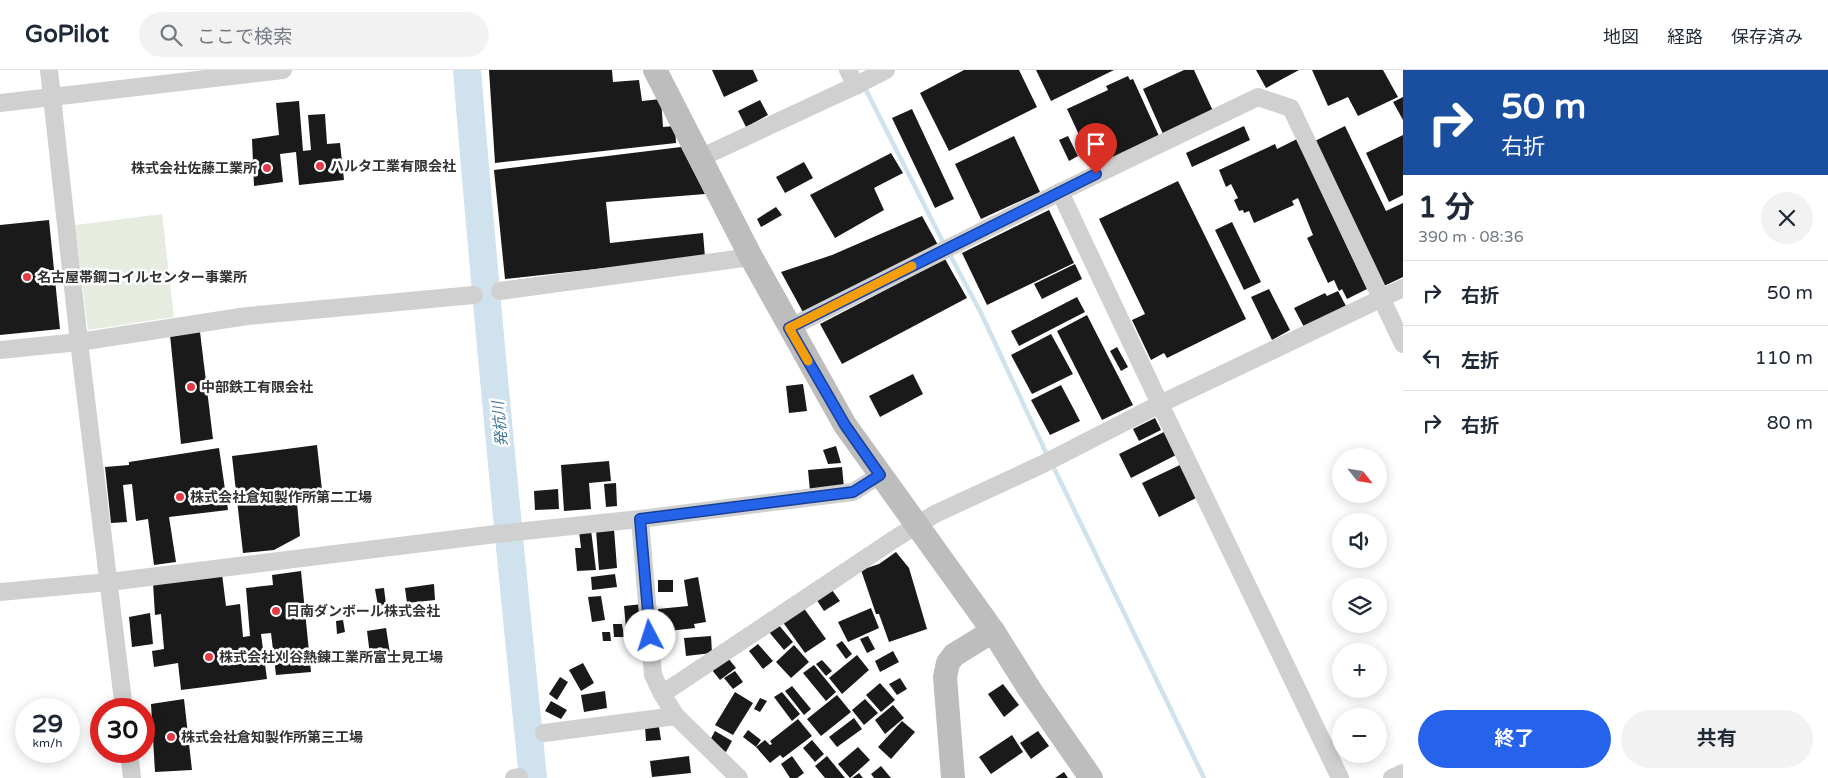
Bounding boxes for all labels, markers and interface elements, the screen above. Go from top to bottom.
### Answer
search box [139,12,489,57]
text: GoPilot [25,20,109,49]
icon: search [157,21,185,49]
text: ここで検索 [197,26,292,48]
text: 地図 [1603,26,1639,48]
text: 経路 [1667,26,1703,48]
text: 保存済み [1731,26,1803,48]
text: 50 m [1501,86,1586,128]
icon: right [1418,90,1483,155]
pin [1075,123,1117,174]
icon: arrive [1082,130,1110,158]
text: 右折 [1501,134,1545,160]
place label: ハルタ工業有限会社 [330,158,456,175]
place label: 株式会社佐藤工業所 [131,160,257,177]
marker: ハルタ工業有限会社 [314,160,326,172]
marker: 株式会社佐藤工業所 [261,162,273,174]
text: 1 分 [1418,189,1475,226]
button: close [1761,192,1813,244]
text: 390 m · 08:36 [1418,227,1524,247]
place label: 名古屋帯鋼コイルセンター事業所 [37,269,247,286]
marker: 名古屋帯鋼コイルセンター事業所 [21,271,33,283]
icon: right [1418,279,1446,307]
text: 50 m [1767,282,1813,304]
text: 右折 [1461,285,1499,307]
icon: left [1418,344,1446,372]
text: 110 m [1755,347,1813,369]
text: 左折 [1461,350,1499,372]
place label: 中部鉄工有限会社 [201,379,313,396]
marker: 中部鉄工有限会社 [185,381,197,393]
water label: 発杭川 [489,399,511,447]
icon: right [1418,409,1446,437]
text: 80 m [1767,412,1813,434]
text: 右折 [1461,415,1499,437]
north arrow [1332,448,1388,502]
map controls [1332,448,1387,763]
place label: 株式会社倉知製作所第二工場 [190,489,372,506]
marker: 株式会社倉知製作所第二工場 [174,491,186,503]
button: sound [1332,513,1387,568]
button: layers [1332,578,1387,633]
place label: 日南ダンボール株式会社 [286,603,440,620]
marker: 日南ダンボール株式会社 [270,605,282,617]
position arrow [623,609,675,661]
button: + [1332,643,1387,698]
place label: 株式会社刈谷熱錬工業所富士見工場 [219,649,443,666]
marker: 株式会社刈谷熱錬工業所富士見工場 [203,651,215,663]
speed limit sign: 30 [90,698,155,763]
button: − [1332,708,1387,763]
text: 29 [32,709,63,739]
button: 終了 [1418,710,1611,768]
button: 共有 [1621,710,1813,768]
place label: 株式会社倉知製作所第三工場 [181,729,363,746]
marker: 株式会社倉知製作所第三工場 [165,731,177,743]
text: km/h [32,736,63,750]

